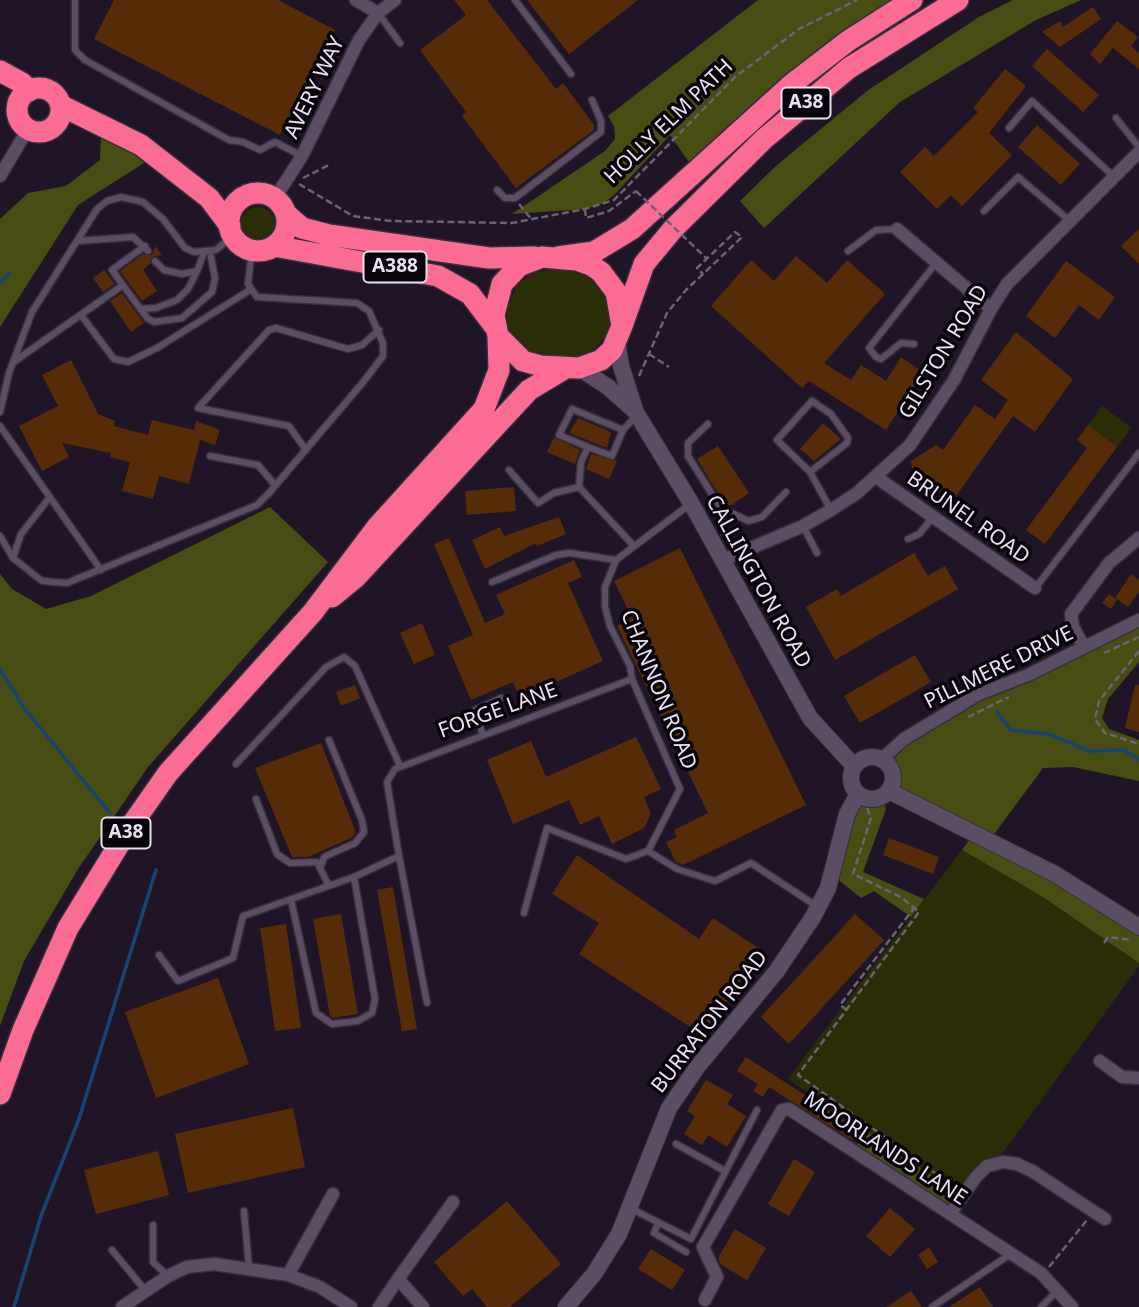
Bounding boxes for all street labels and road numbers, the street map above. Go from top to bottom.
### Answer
street label: AVERY WAY [280,33,350,143]
street label: HOLLY ELM PATH [600,54,738,190]
road number: A38 [782,88,830,118]
road number: A388 [364,252,426,282]
street label: GILSTON ROAD [894,280,994,424]
street label: BRUNEL ROAD [902,466,1034,570]
street label: CALLINGTON ROAD [700,491,816,673]
street label: CHANNON ROAD [615,607,701,773]
street label: PILLMERE DRIVE [920,621,1078,715]
street label: FORGE LANE [435,678,561,744]
road number: A38 [102,818,150,848]
street label: BURRATON ROAD [647,946,773,1098]
street label: MOORLANDS LANE [799,1087,971,1211]

